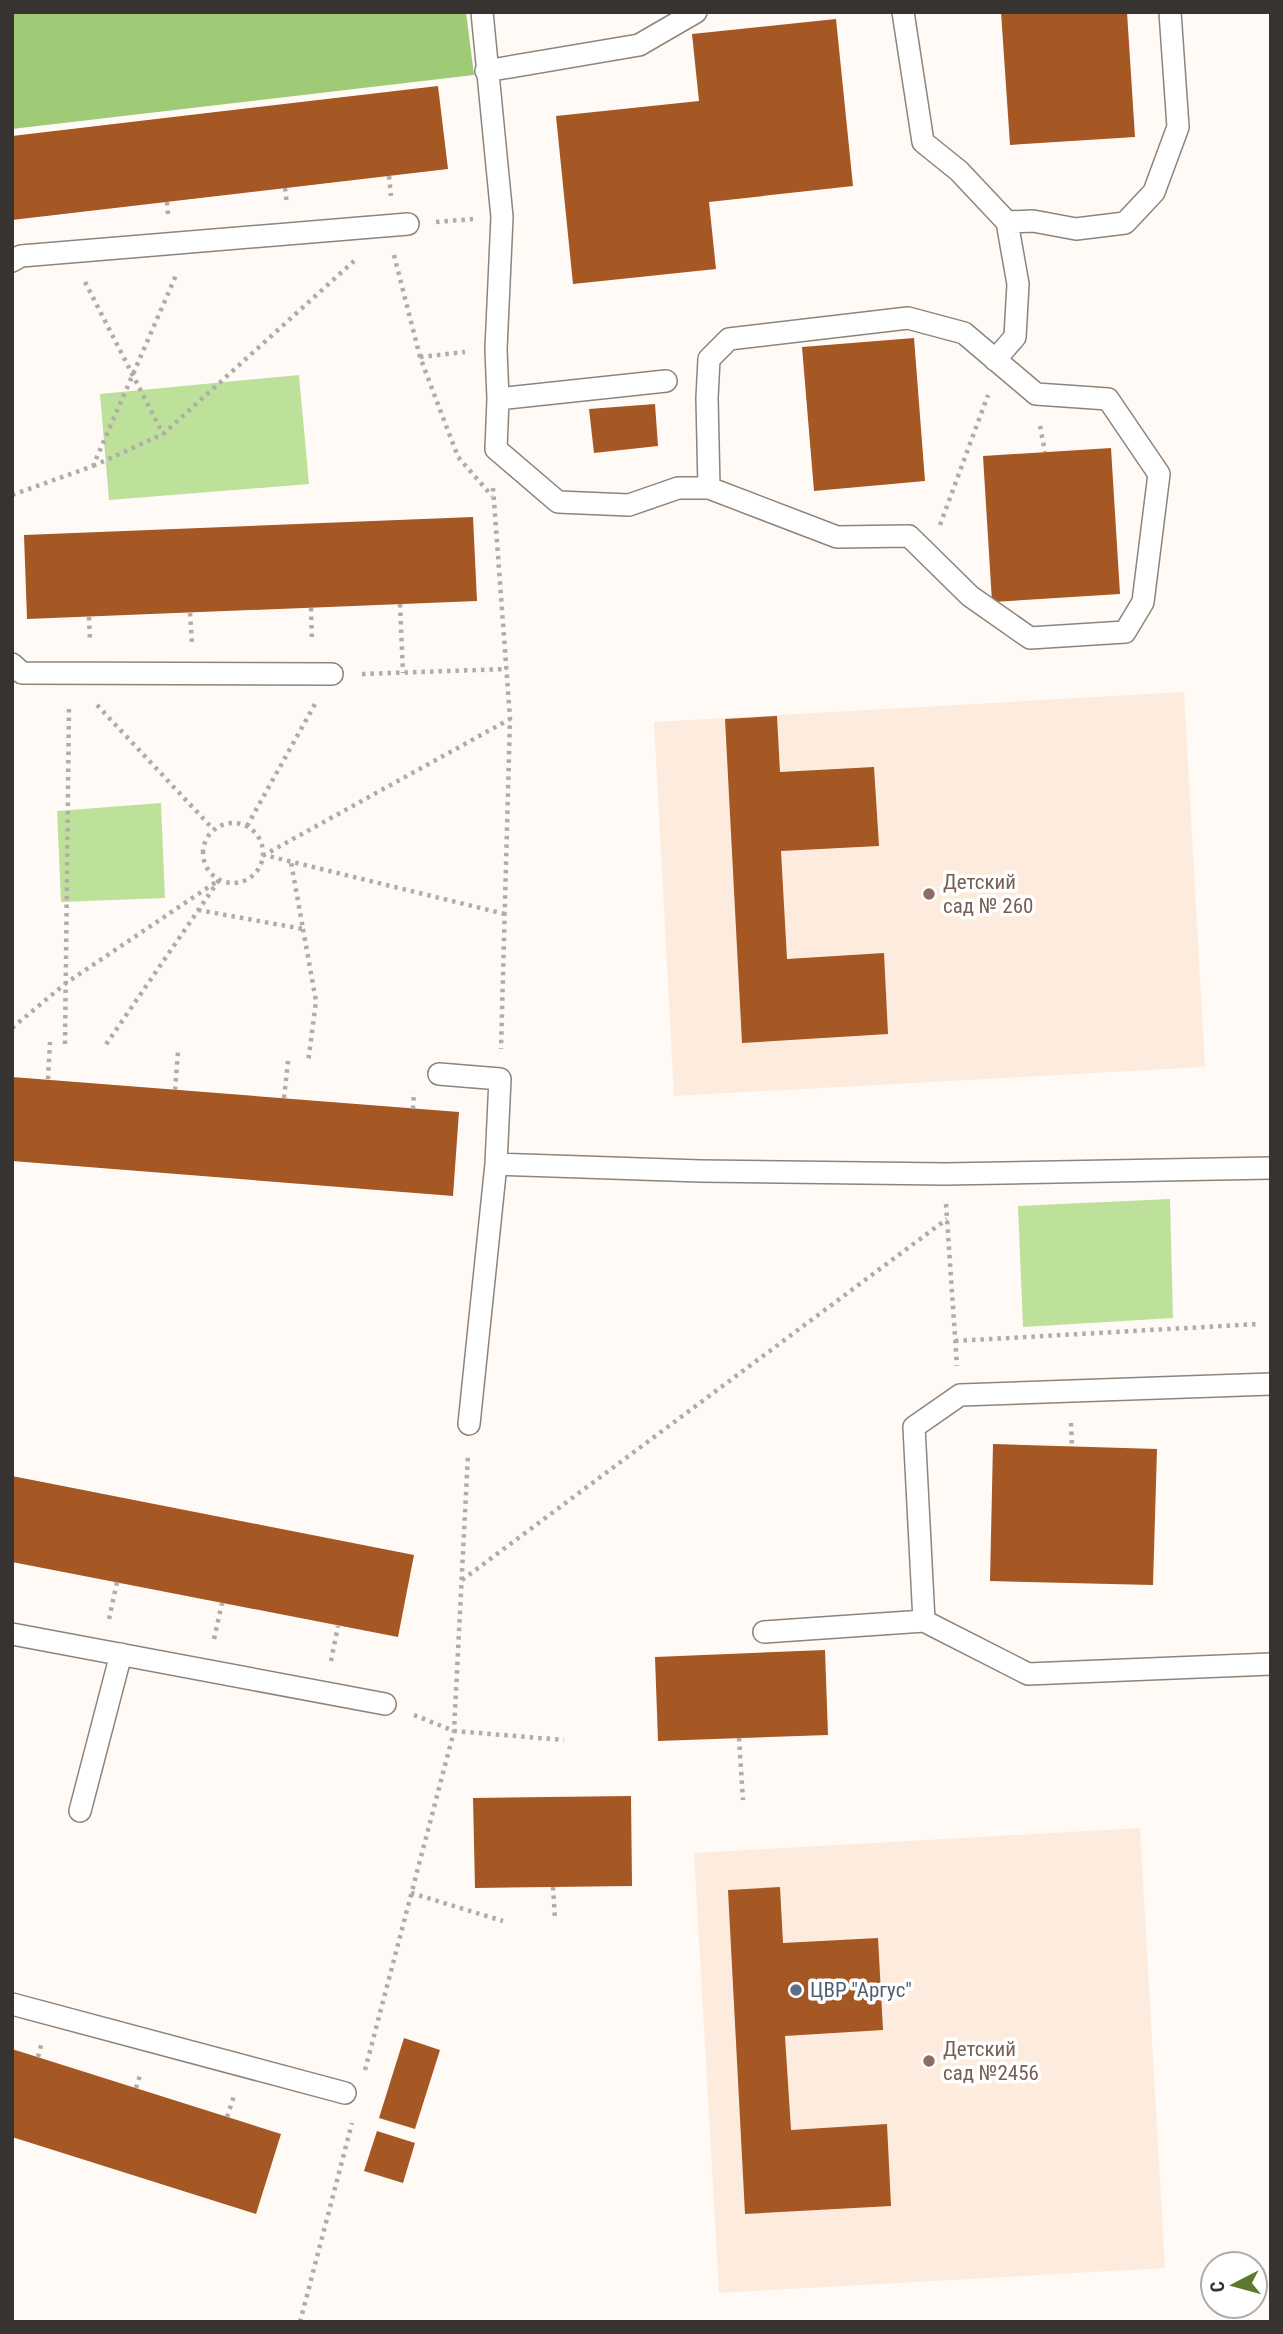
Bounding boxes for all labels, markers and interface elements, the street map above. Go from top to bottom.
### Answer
place label: Детский сад № 260 [943,870,1033,918]
marker: Детский сад № 260 [921,886,937,902]
place label: ЦВР "Аргус" [810,1978,912,2002]
marker: ЦВР "Аргус" [788,1982,804,1998]
place label: Детский сад №2456 [943,2037,1039,2085]
marker: Детский сад №2456 [921,2053,937,2069]
north arrow [1199,2250,1269,2320]
text: С [1206,2280,1230,2293]

